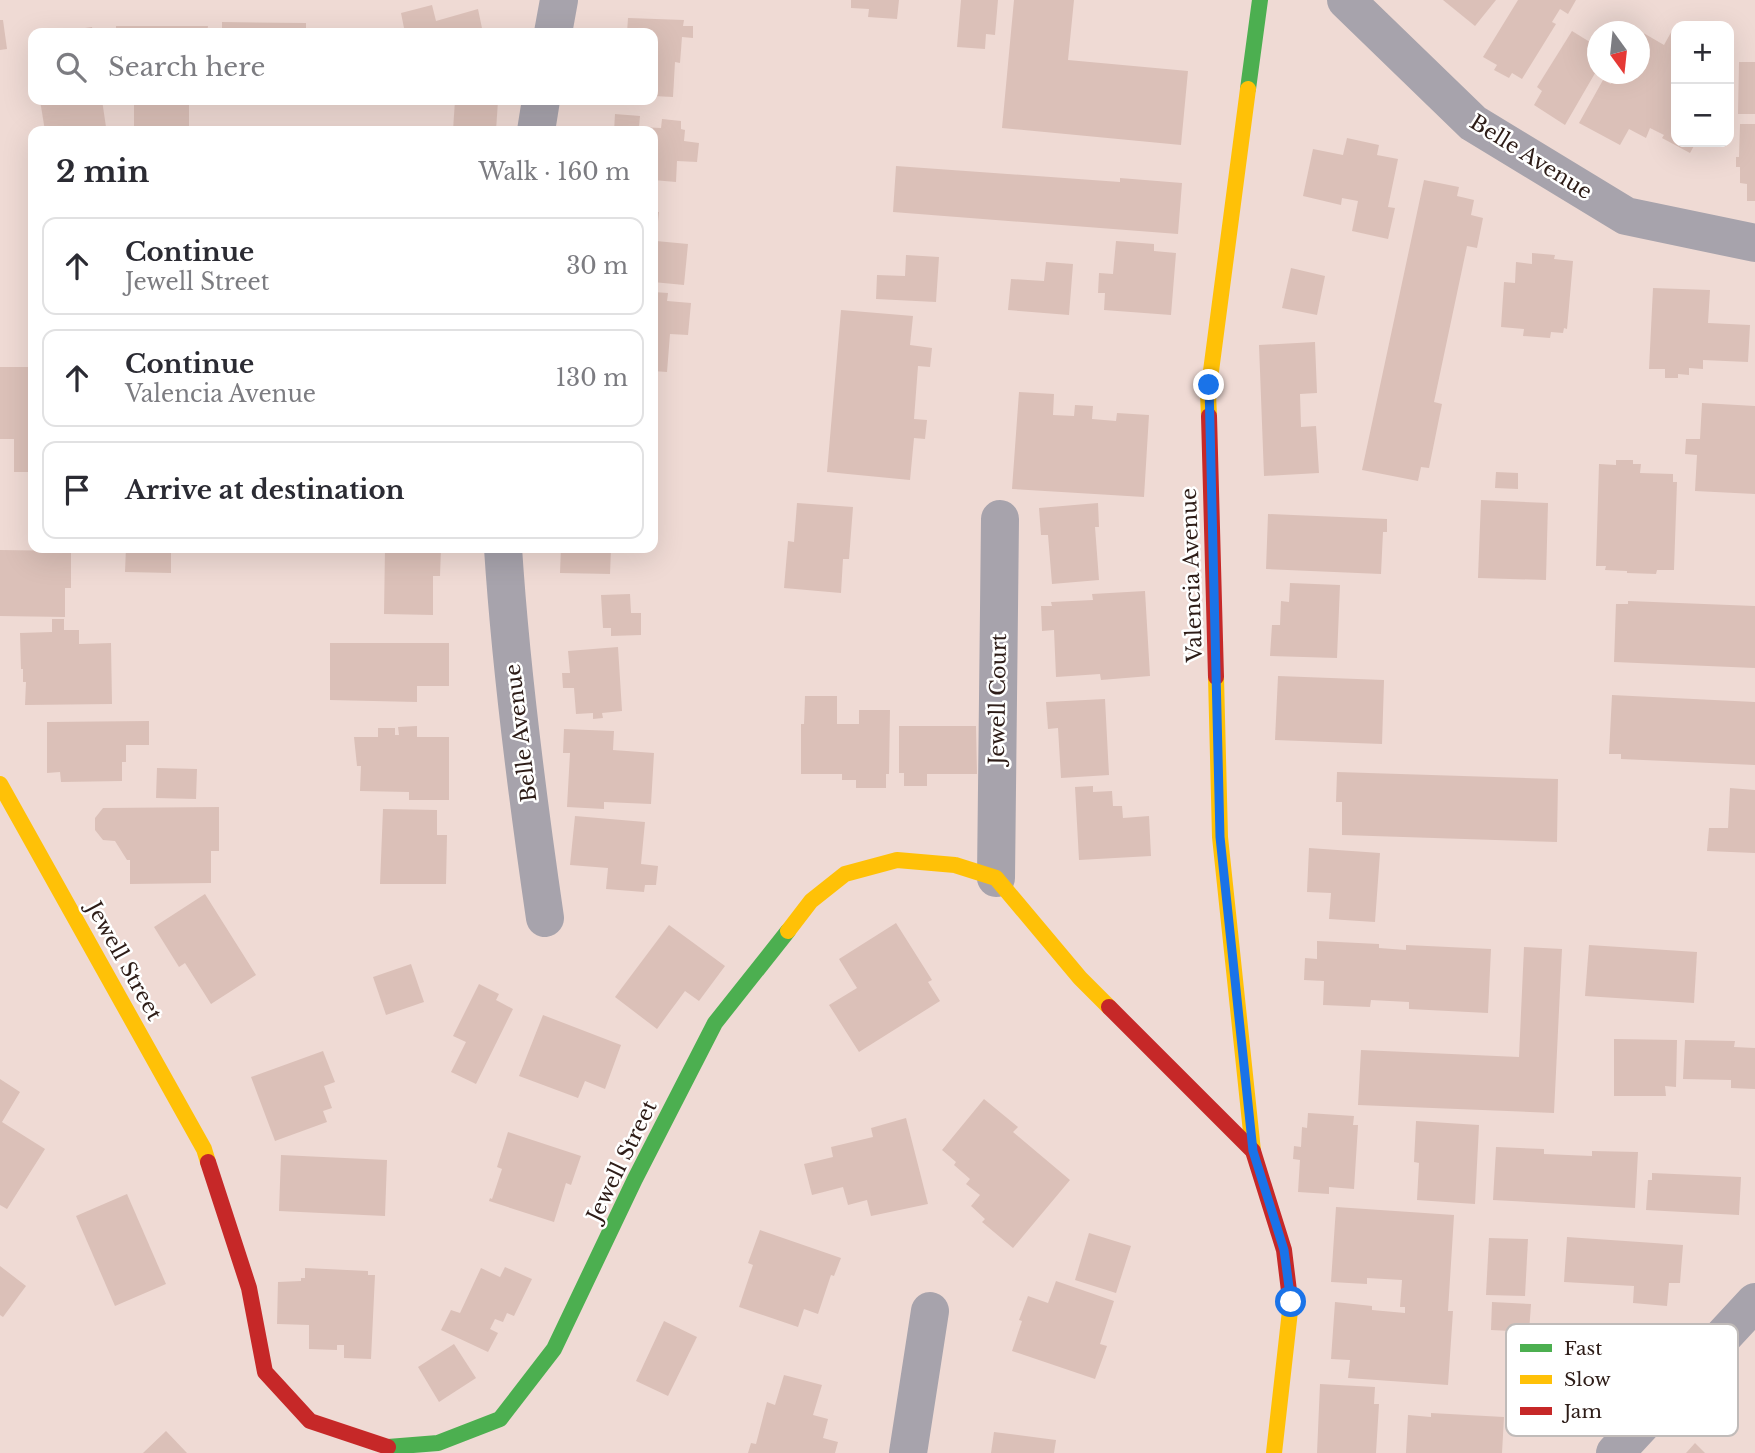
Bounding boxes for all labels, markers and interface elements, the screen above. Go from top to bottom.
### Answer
north arrow [1587,21,1650,84]
map controls [1671,21,1734,147]
button: + [1671,21,1734,84]
search box [28,28,658,105]
icon: search [52,48,90,86]
text: Search here [108,51,265,83]
button: − [1671,84,1734,147]
street label: Belle Avenue [1465,109,1597,205]
text: 2 min [56,153,149,190]
text: Walk · 160 m [478,158,630,186]
text: Continue [125,236,254,268]
icon: ahead [58,247,96,285]
text: 30 m [566,252,628,280]
text: Jewell Street [125,268,270,296]
text: Continue [125,348,254,380]
icon: ahead [58,359,96,397]
text: 130 m [556,364,628,392]
route end [1193,369,1224,400]
text: Valencia Avenue [125,380,316,408]
icon: arrive [58,471,96,509]
text: Arrive at destination [125,474,405,506]
street label: Valencia Avenue [1176,487,1208,664]
street label: Jewell Court [984,633,1012,768]
street label: Belle Avenue [500,662,542,804]
street label: Jewell Street [79,894,167,1025]
street label: Jewell Street [580,1096,663,1229]
route start [1275,1286,1306,1317]
legend [1506,1324,1738,1436]
text: Fast [1564,1337,1603,1360]
text: Slow [1564,1368,1611,1391]
text: Jam [1561,1400,1602,1423]

